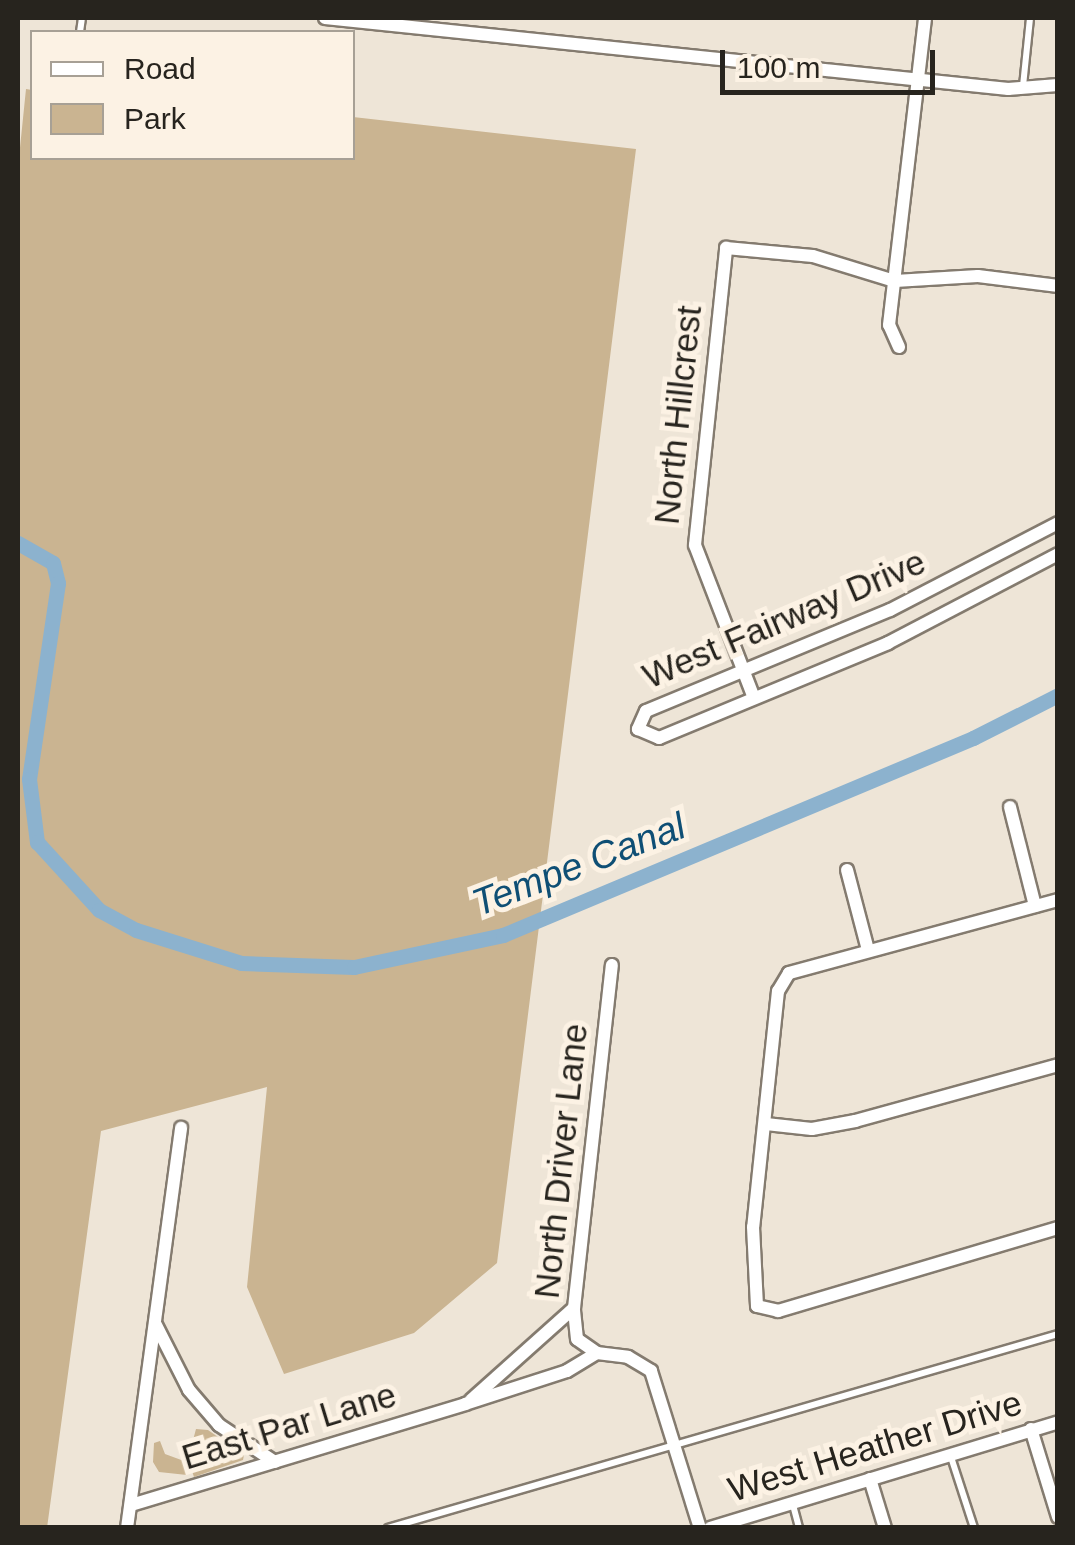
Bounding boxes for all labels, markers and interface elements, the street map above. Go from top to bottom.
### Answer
legend [30,30,355,160]
scale bar [725,30,940,92]
text: 100 m [737,51,820,84]
text: Road [124,52,196,85]
text: Park [124,102,186,135]
street label: North Hillcrest [646,304,710,526]
street label: West Fairway Drive [636,541,932,697]
water label: Tempe Canal [466,803,692,927]
street label: North Driver Lane [526,1021,596,1301]
street label: East Par Lane [177,1373,401,1479]
street label: West Heather Drive [723,1381,1027,1511]

